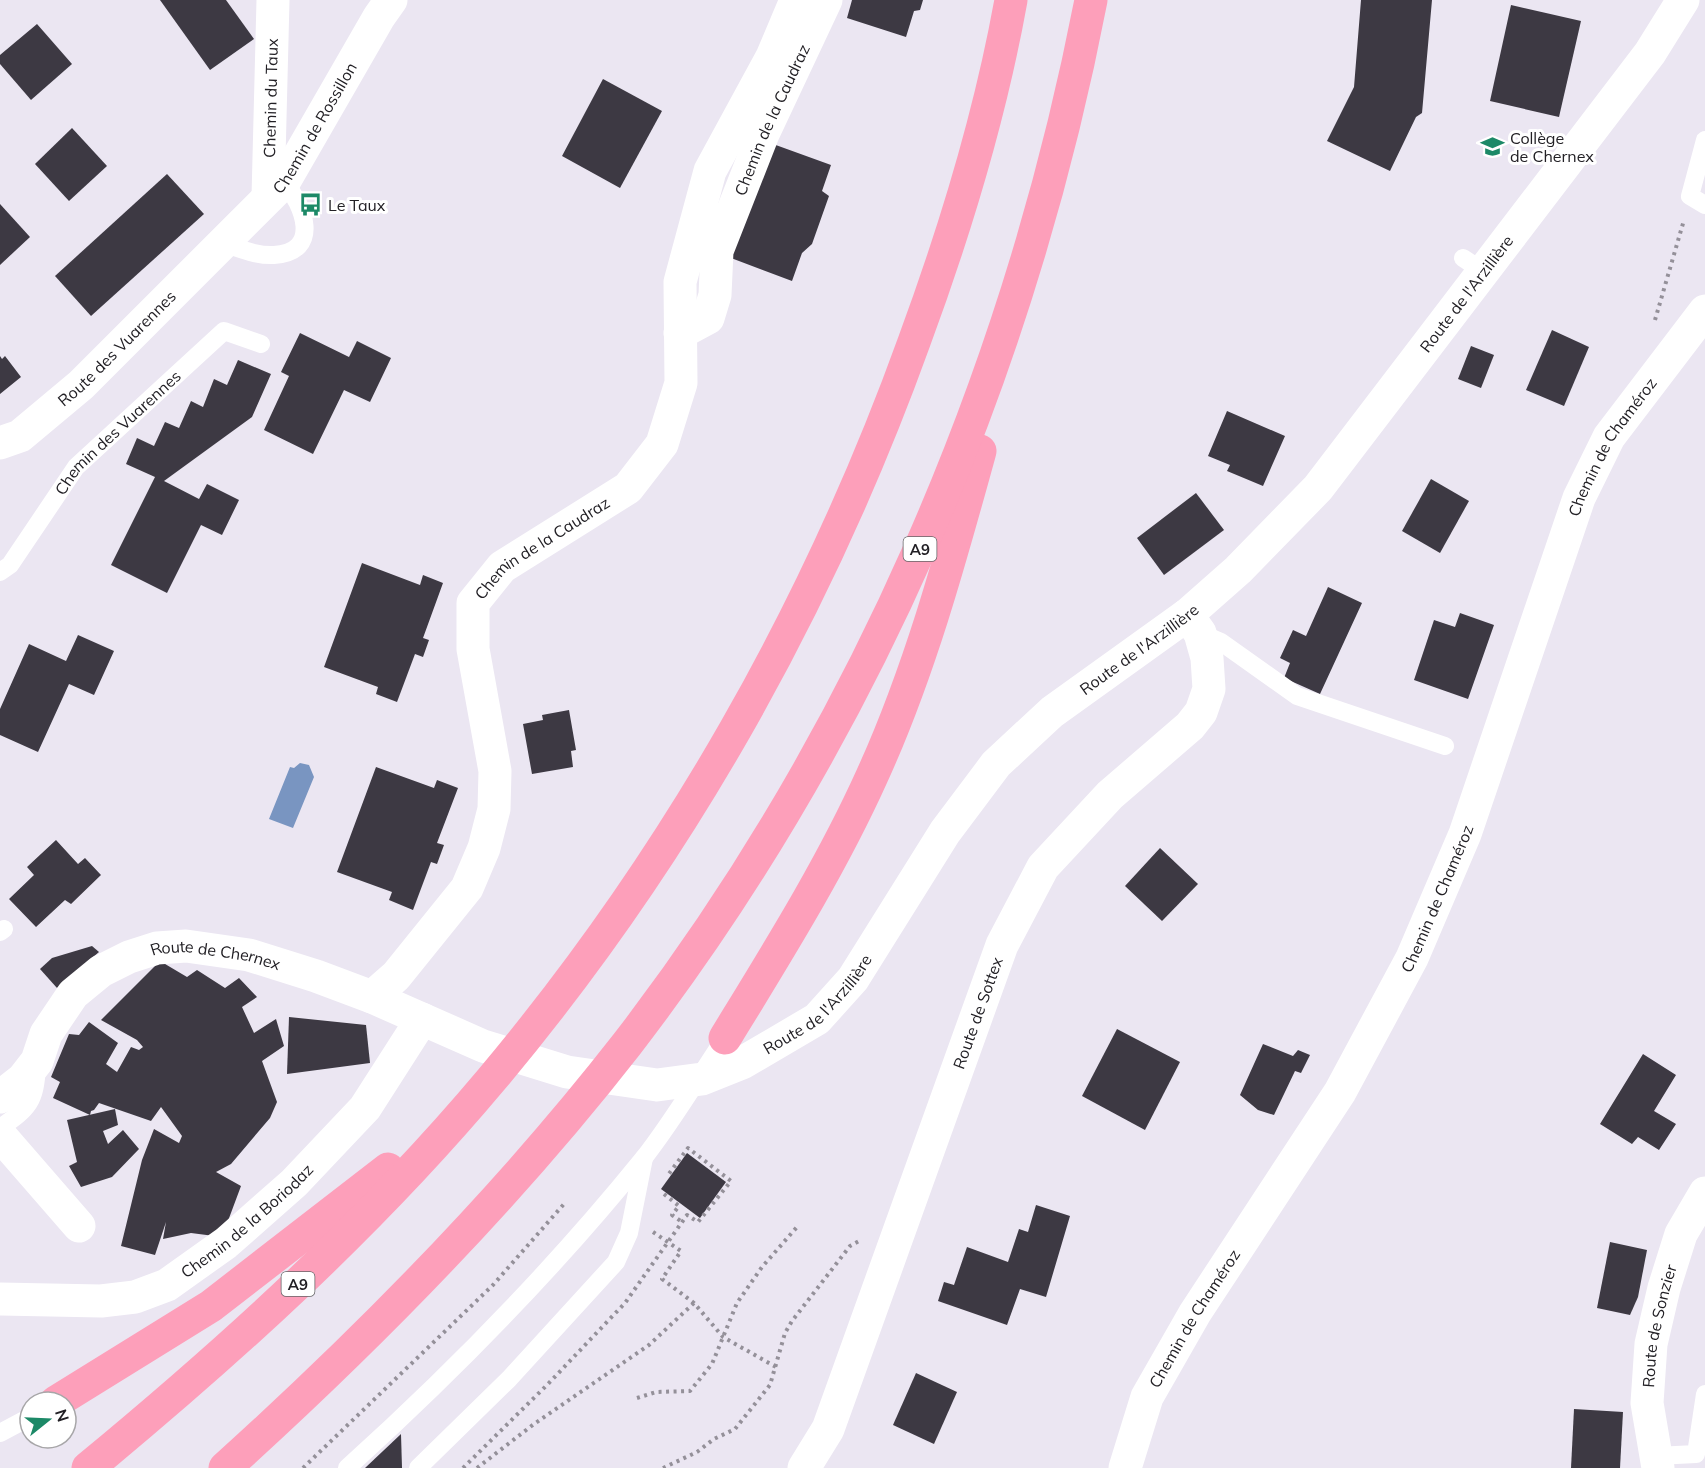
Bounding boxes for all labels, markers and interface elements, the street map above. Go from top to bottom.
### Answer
street label: Chemin du Taux [259,38,282,158]
street label: Chemin de la Caudraz [730,41,814,198]
street label: Chemin de Rossillon [268,59,361,198]
place label: Collège de Chernex [1510,128,1594,166]
school or university icon: Collège de Chernex [1479,134,1505,160]
bus stop icon: Le Taux [297,192,323,218]
place label: Le Taux [328,195,386,215]
street label: Route de l'Arzillière [1415,231,1517,356]
street label: Route des Vuarennes [54,286,180,410]
street label: Chemin des Vuarennes [50,366,185,499]
street label: Chemin de Chaméroz [1564,373,1661,519]
street label: Chemin de la Caudraz [470,492,613,603]
road number: A9 [904,537,936,561]
street label: Route de l'Arzillière [1076,600,1203,699]
street label: Chemin de Chaméroz [1396,822,1477,976]
street label: Route de Chernex [148,936,283,974]
street label: Route de l'Arzillière [759,951,876,1058]
street label: Route de Sottex [948,954,1007,1071]
street label: Chemin de la Boriodaz [177,1159,317,1282]
street label: Chemin de Chaméroz [1144,1245,1244,1391]
street label: Route de Sonzier [1638,1262,1681,1388]
road number: A9 [282,1272,314,1296]
north arrow [18,1390,78,1450]
text: N [51,1407,74,1424]

